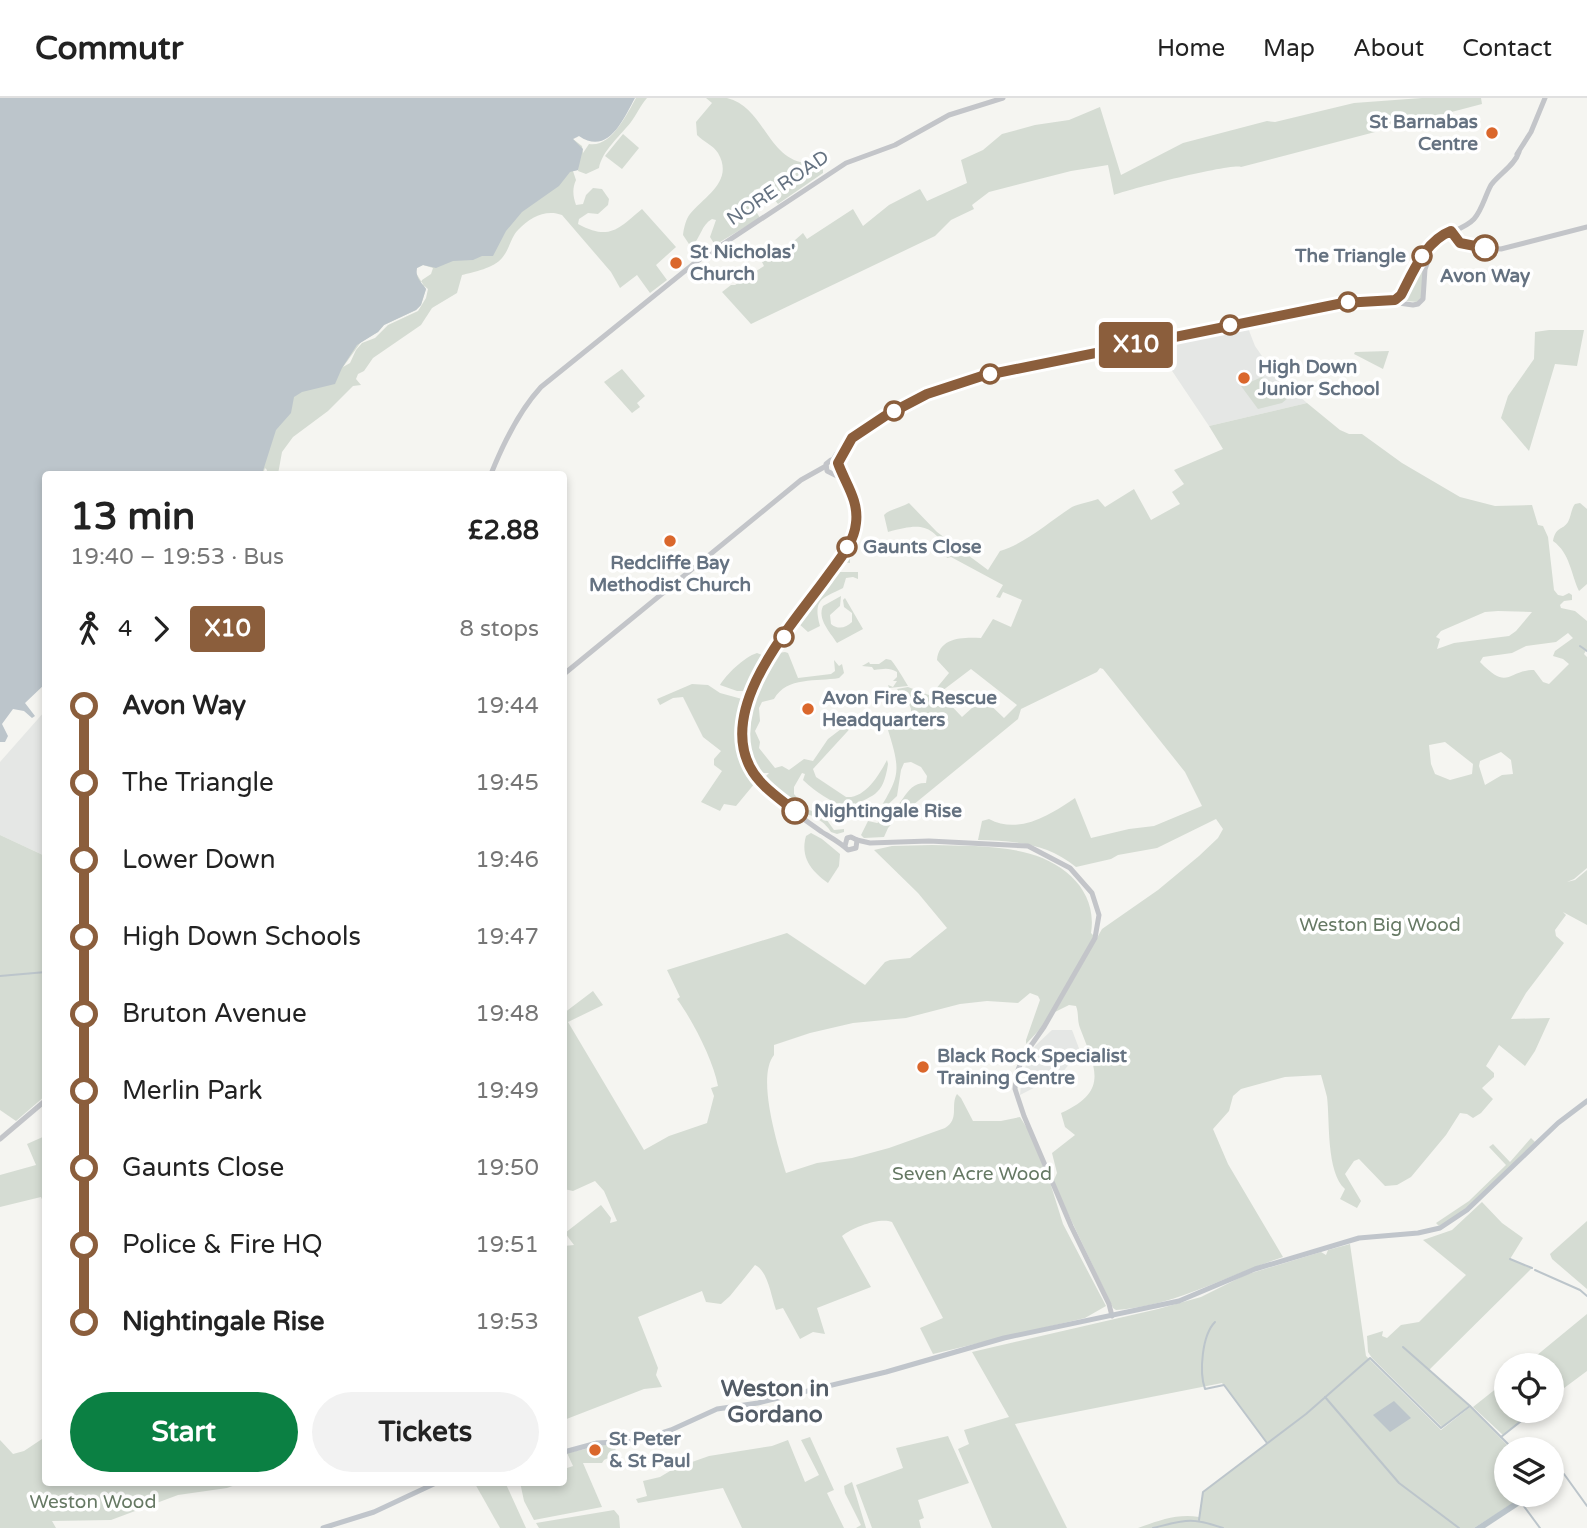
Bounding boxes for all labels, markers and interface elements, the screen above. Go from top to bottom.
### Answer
text: Commutr [35,29,183,68]
text: Home [1157,34,1225,63]
text: Map [1263,34,1315,63]
text: About [1353,34,1424,63]
text: Contact [1462,34,1552,63]
place label: St Barnabas Centre [1369,111,1478,155]
marker: St Barnabas Centre [1484,125,1500,141]
street label: NORE ROAD [723,146,833,230]
marker: Avon Way [1472,235,1498,261]
place label: St Nicholas' Church [690,241,795,285]
place label: The Triangle [1294,245,1406,268]
marker: The Triangle [1412,246,1432,266]
marker: St Nicholas' Church [668,255,684,271]
place label: Avon Way [1440,265,1531,288]
unlabelled marker [1338,292,1358,312]
unlabelled marker [1220,315,1240,335]
line badge: X10 [1096,322,1176,368]
text: X10 [1113,330,1159,359]
place label: High Down Junior School [1257,356,1380,400]
unlabelled marker [980,364,1000,384]
marker: High Down Junior School [1236,370,1252,386]
unlabelled marker [884,401,904,421]
text: 13 min [70,494,195,540]
text: £2.88 [468,515,539,546]
marker: Redcliffe Bay Methodist Church [662,533,678,549]
place label: Gaunts Close [863,536,982,558]
marker: Gaunts Close [837,537,857,557]
text: 19:40 – 19:53 · Bus [70,543,284,571]
place label: Redcliffe Bay Methodist Church [589,552,751,596]
icon: walk [70,610,108,648]
icon: forward [142,610,180,648]
text: X10 [204,614,251,643]
text: 4 [118,615,132,643]
text: 8 stops [459,615,539,643]
unlabelled marker [774,627,794,647]
place label: Avon Fire & Rescue Headquarters [822,687,997,732]
text: Avon Way [122,690,246,721]
text: 19:44 [475,692,539,720]
marker: Avon Fire & Rescue Headquarters [800,701,816,717]
text: The Triangle [122,767,274,798]
text: 19:45 [475,769,539,797]
marker: Nightingale Rise [782,798,808,824]
place label: Nightingale Rise [814,800,962,823]
text: Lower Down [122,844,276,875]
text: 19:46 [475,846,539,874]
park label: Weston Big Wood [1299,914,1461,936]
text: High Down Schools [122,921,361,952]
text: 19:47 [475,923,539,951]
text: Bruton Avenue [122,998,307,1029]
text: 19:48 [475,1000,539,1028]
place label: Black Rock Specialist Training Centre [936,1045,1128,1090]
marker: Black Rock Specialist Training Centre [915,1059,931,1075]
text: Merlin Park [122,1075,263,1106]
text: 19:49 [475,1077,539,1105]
text: Gaunts Close [122,1152,284,1183]
text: 19:50 [475,1154,539,1182]
park label: Seven Acre Wood [892,1163,1052,1185]
text: Police & Fire HQ [122,1229,323,1260]
text: 19:51 [475,1231,539,1259]
text: Nightingale Rise [122,1306,324,1337]
text: 19:53 [475,1308,539,1336]
map controls [1494,1353,1564,1507]
button: locate [1494,1353,1564,1423]
district label: Weston in Gordano [721,1375,829,1429]
button: Start [70,1392,298,1472]
button: Tickets [312,1392,539,1472]
place label: St Peter & St Paul [609,1428,691,1472]
button: layers [1494,1437,1564,1507]
marker: St Peter & St Paul [587,1442,603,1458]
park label: Weston Wood [30,1491,156,1513]

